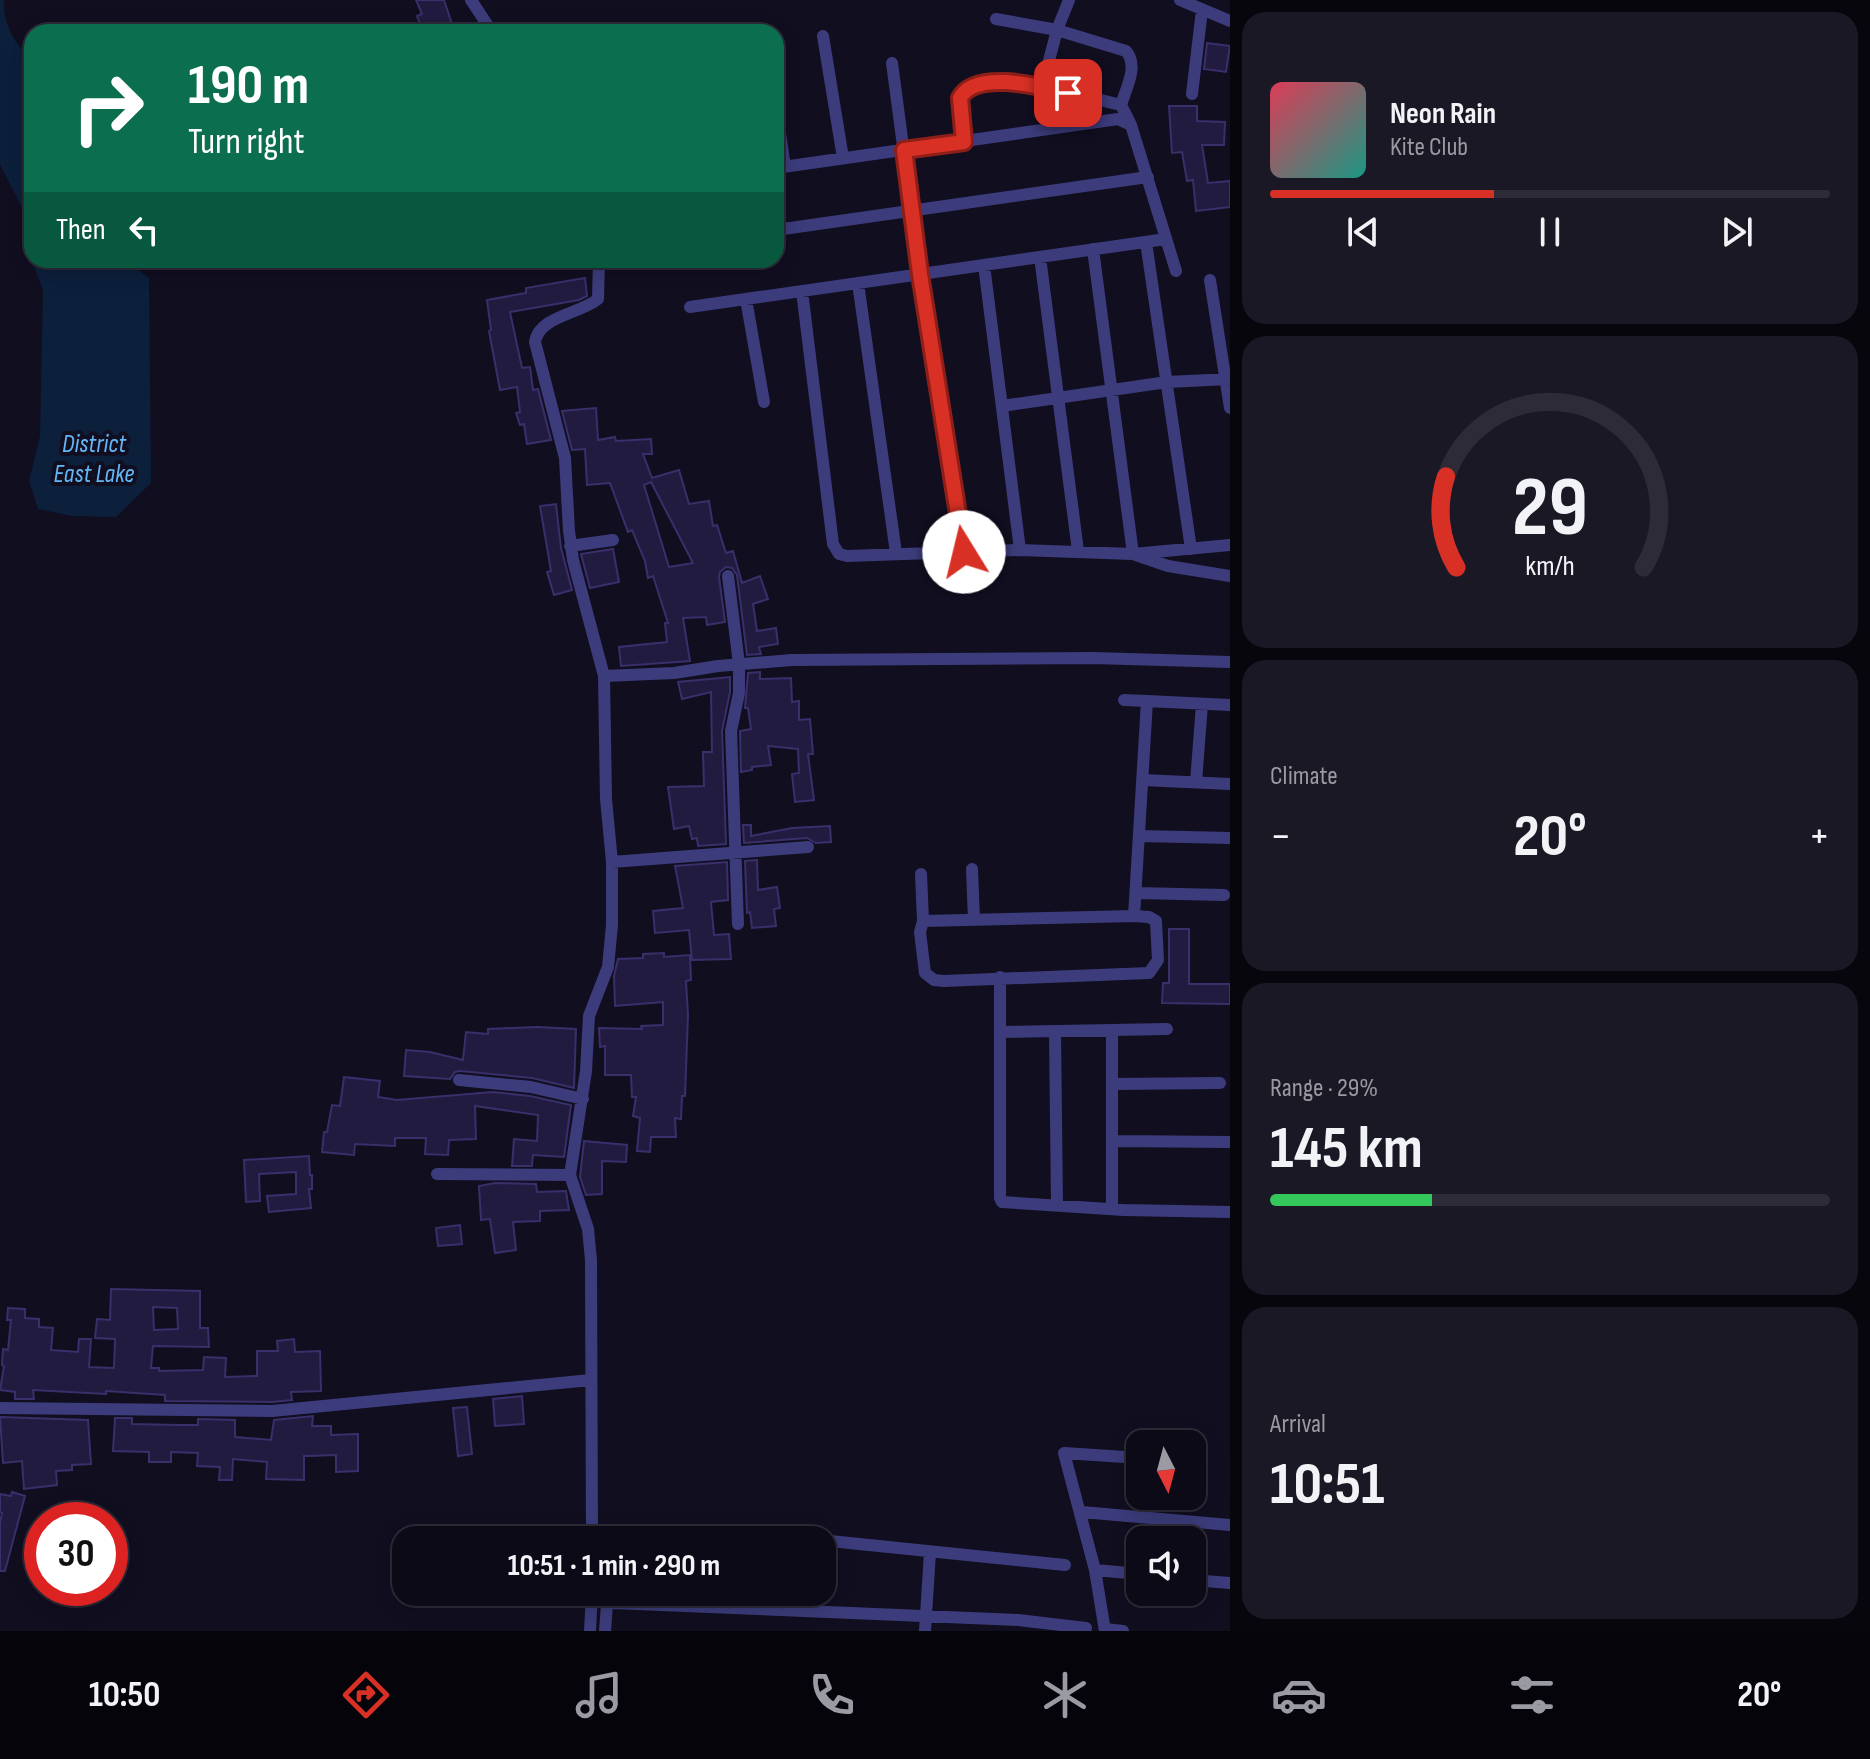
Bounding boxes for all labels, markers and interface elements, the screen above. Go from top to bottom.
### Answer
text: 190 m [188,53,309,120]
icon: right [56,56,160,160]
pin [1034,59,1102,127]
icon: arrive [1046,71,1090,115]
text: Neon Rain [1390,96,1496,132]
text: Turn right [188,121,305,164]
text: Kite Club [1390,132,1468,163]
icon: left [122,208,166,252]
icon: previous [1341,210,1385,254]
icon: pause [1528,210,1572,254]
icon: next [1715,210,1759,254]
text: Then [56,212,106,248]
water label: District East Lake [54,429,135,490]
text: 29 [1512,458,1588,558]
position arrow [922,510,1006,594]
text: km/h [1525,549,1575,584]
text: Climate [1270,761,1338,792]
text: 20° [1513,801,1587,873]
text: − [1270,810,1292,863]
text: + [1808,810,1830,863]
text: Range · 29% [1270,1073,1378,1104]
text: 145 km [1270,1113,1423,1185]
text: Arrival [1270,1409,1326,1440]
north arrow [1126,1430,1206,1510]
map controls [1126,1430,1206,1606]
text: 10:51 [1270,1449,1385,1521]
speed limit sign: 30 [24,1502,128,1606]
button: sound [1126,1526,1206,1606]
text: 10:51 · 1 min · 290 m [508,1548,720,1584]
icon: directions [338,1667,394,1723]
icon: music [571,1667,627,1723]
icon: phone [804,1667,860,1723]
icon: climate [1037,1667,1093,1723]
icon: car [1271,1667,1327,1723]
icon: filters [1504,1667,1560,1723]
text: 10:50 [89,1674,160,1717]
text: 20° [1737,1674,1781,1717]

